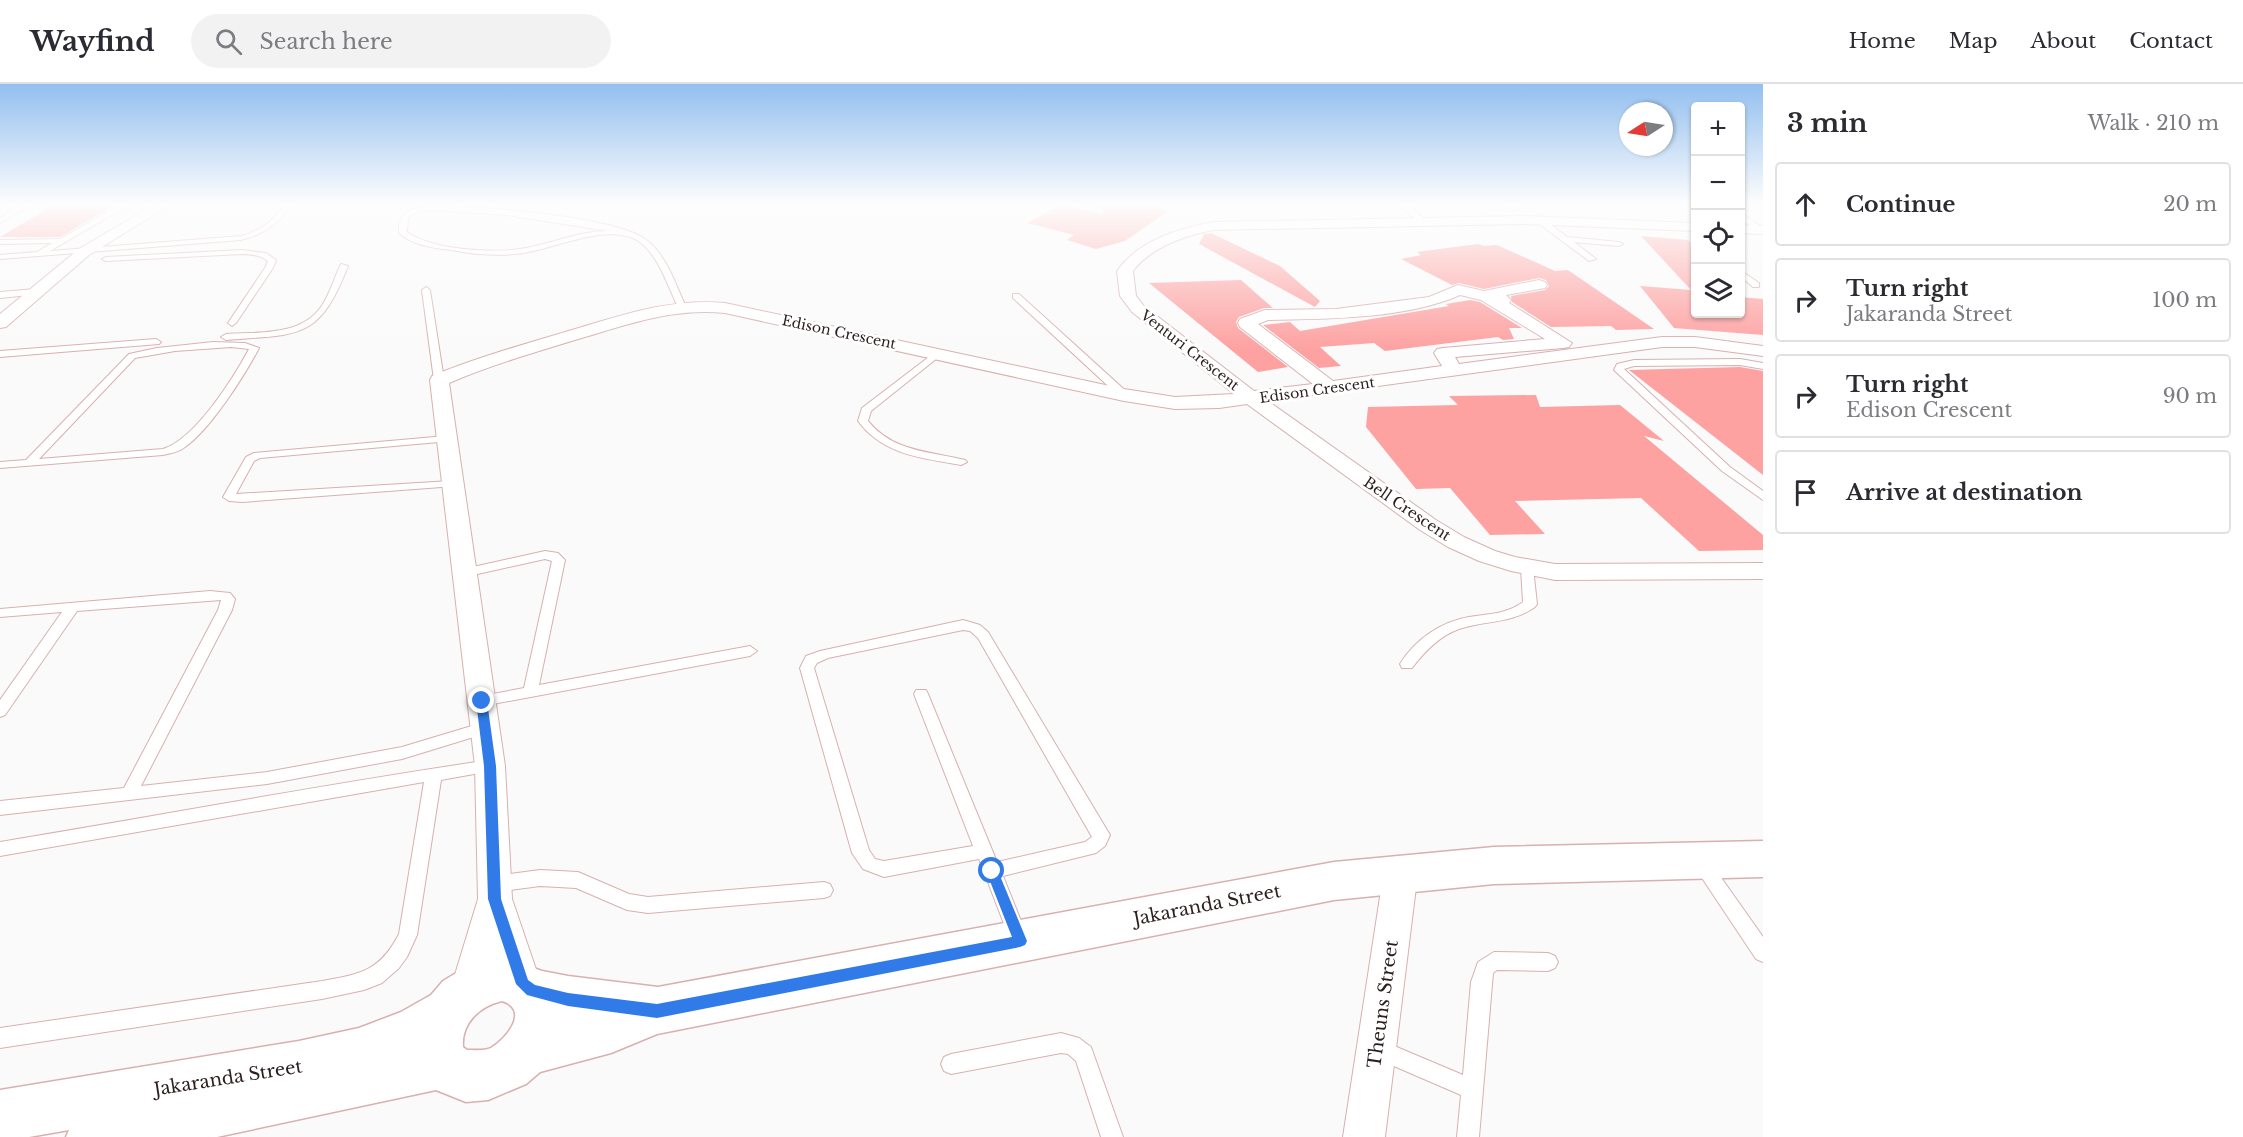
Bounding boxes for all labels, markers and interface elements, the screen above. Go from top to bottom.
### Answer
search box [191,14,611,68]
text: Wayfind [30,24,155,59]
icon: search [212,25,245,58]
text: Search here [260,28,393,55]
text: Home [1849,28,1916,54]
text: Map [1949,28,1997,54]
text: About [2030,28,2096,54]
text: Contact [2129,28,2213,54]
north arrow [1619,102,1673,156]
map controls [1691,102,1745,318]
button: + [1691,102,1745,156]
text: 3 min [1787,107,1868,139]
text: Walk · 210 m [2088,111,2219,135]
button: − [1691,156,1745,210]
icon: ahead [1789,188,1822,221]
text: Continue [1846,191,1955,218]
text: 20 m [2163,192,2217,216]
button: locate [1691,210,1745,264]
button: layers [1691,264,1745,318]
text: Turn right [1846,275,1968,302]
icon: right [1789,284,1822,317]
text: 100 m [2152,288,2217,312]
text: Jakaranda Street [1846,302,2012,326]
street label: Venturi Crescent [1136,305,1243,395]
street label: Edison Crescent [780,311,898,353]
text: Turn right [1846,371,1968,398]
street label: Edison Crescent [1258,373,1376,407]
icon: right [1789,380,1822,413]
text: 90 m [2163,384,2217,408]
text: Edison Crescent [1846,398,2012,422]
street label: Bell Crescent [1360,472,1455,545]
icon: arrive [1789,476,1822,509]
text: Arrive at destination [1846,479,2083,506]
route end [468,687,494,713]
route start [978,857,1004,883]
street label: Jakaranda Street [1129,880,1283,930]
street label: Theuns Street [1363,938,1403,1069]
street label: Jakaranda Street [150,1055,304,1101]

